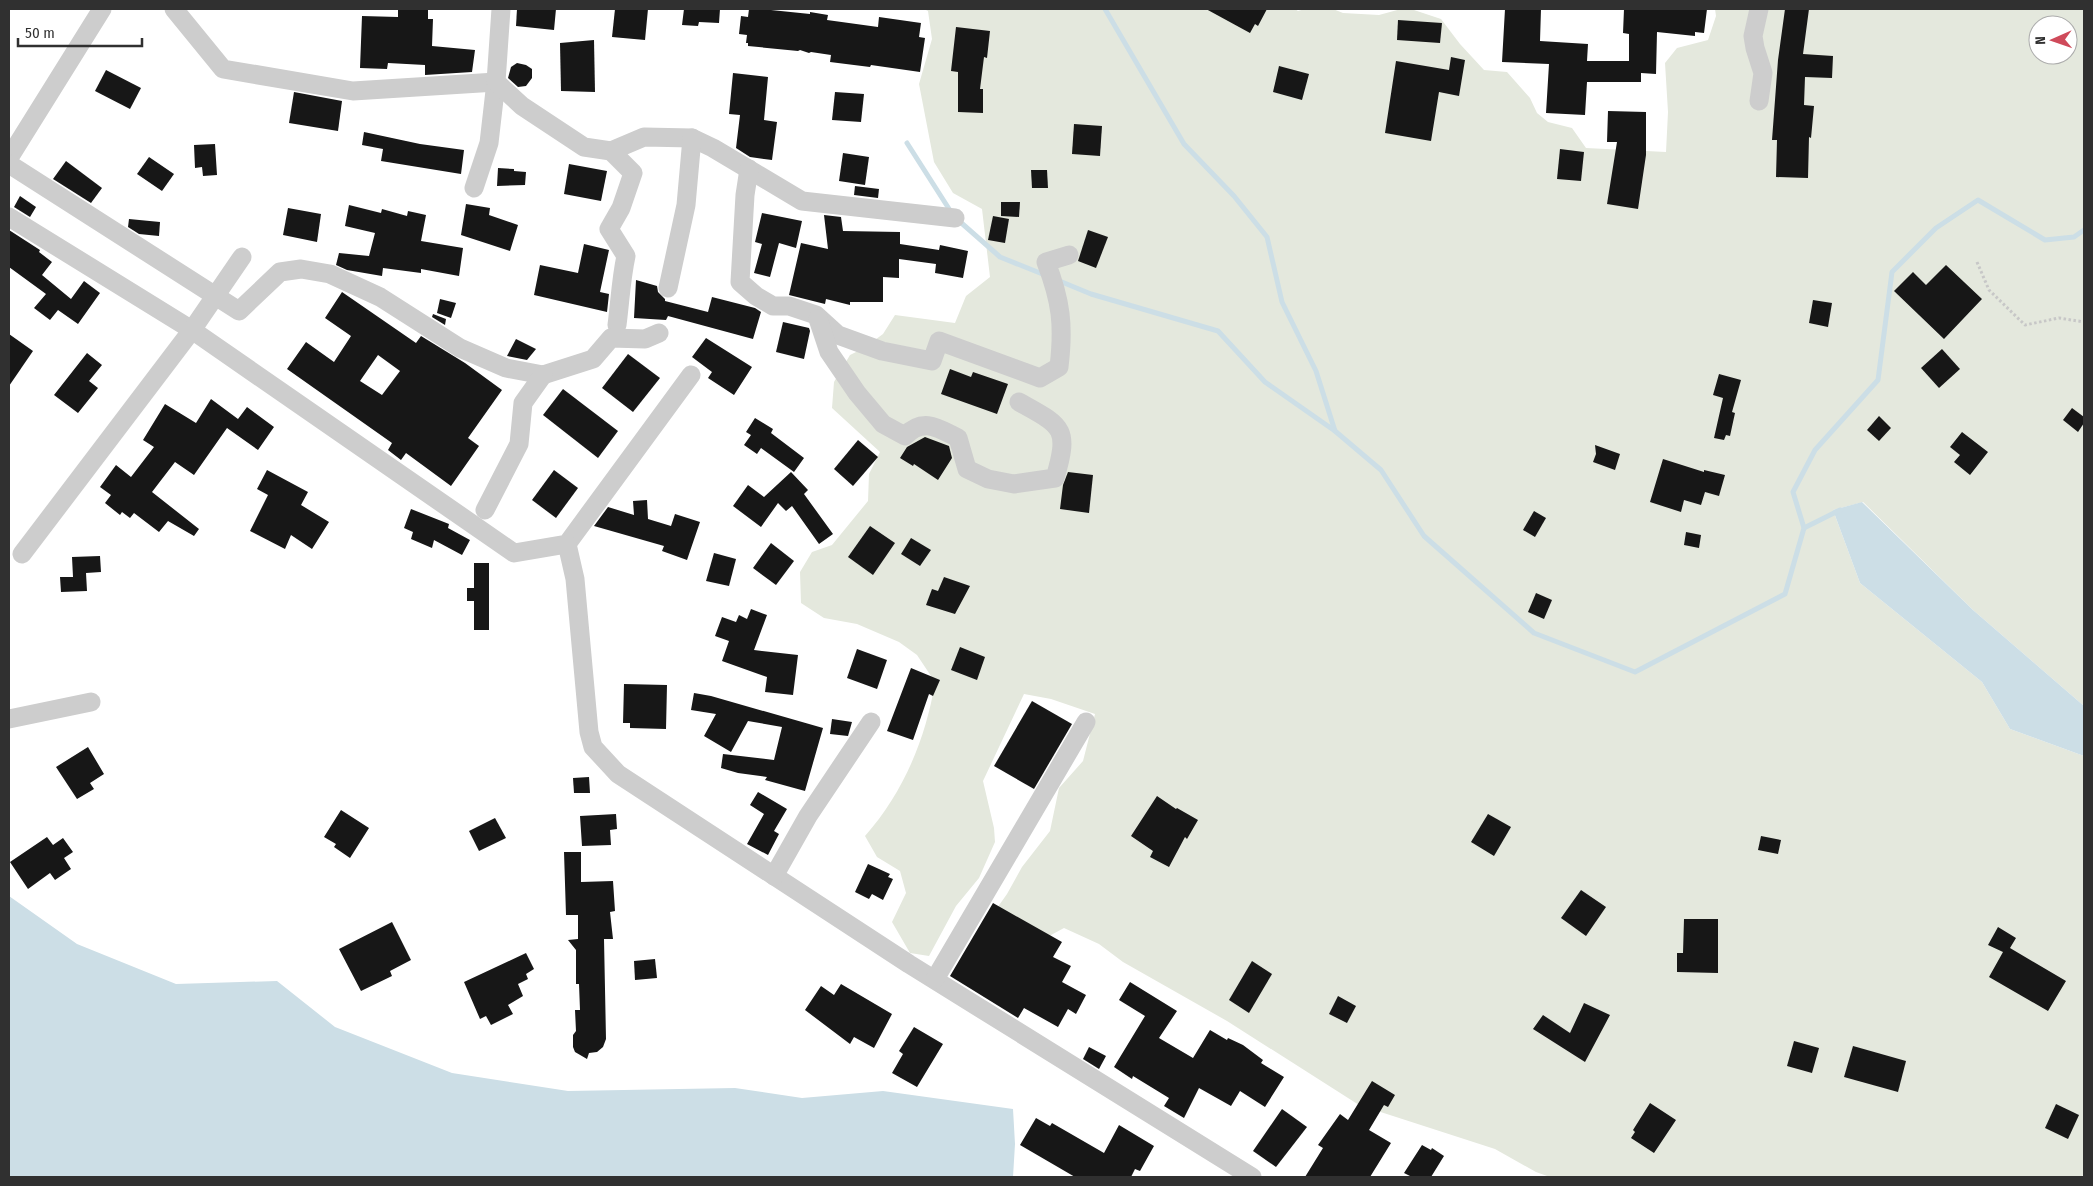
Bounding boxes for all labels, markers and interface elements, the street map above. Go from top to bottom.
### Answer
scale bar [18,15,141,47]
north arrow [2028,15,2078,65]
text: 50 m [25,24,55,42]
text: N [2032,36,2049,45]

